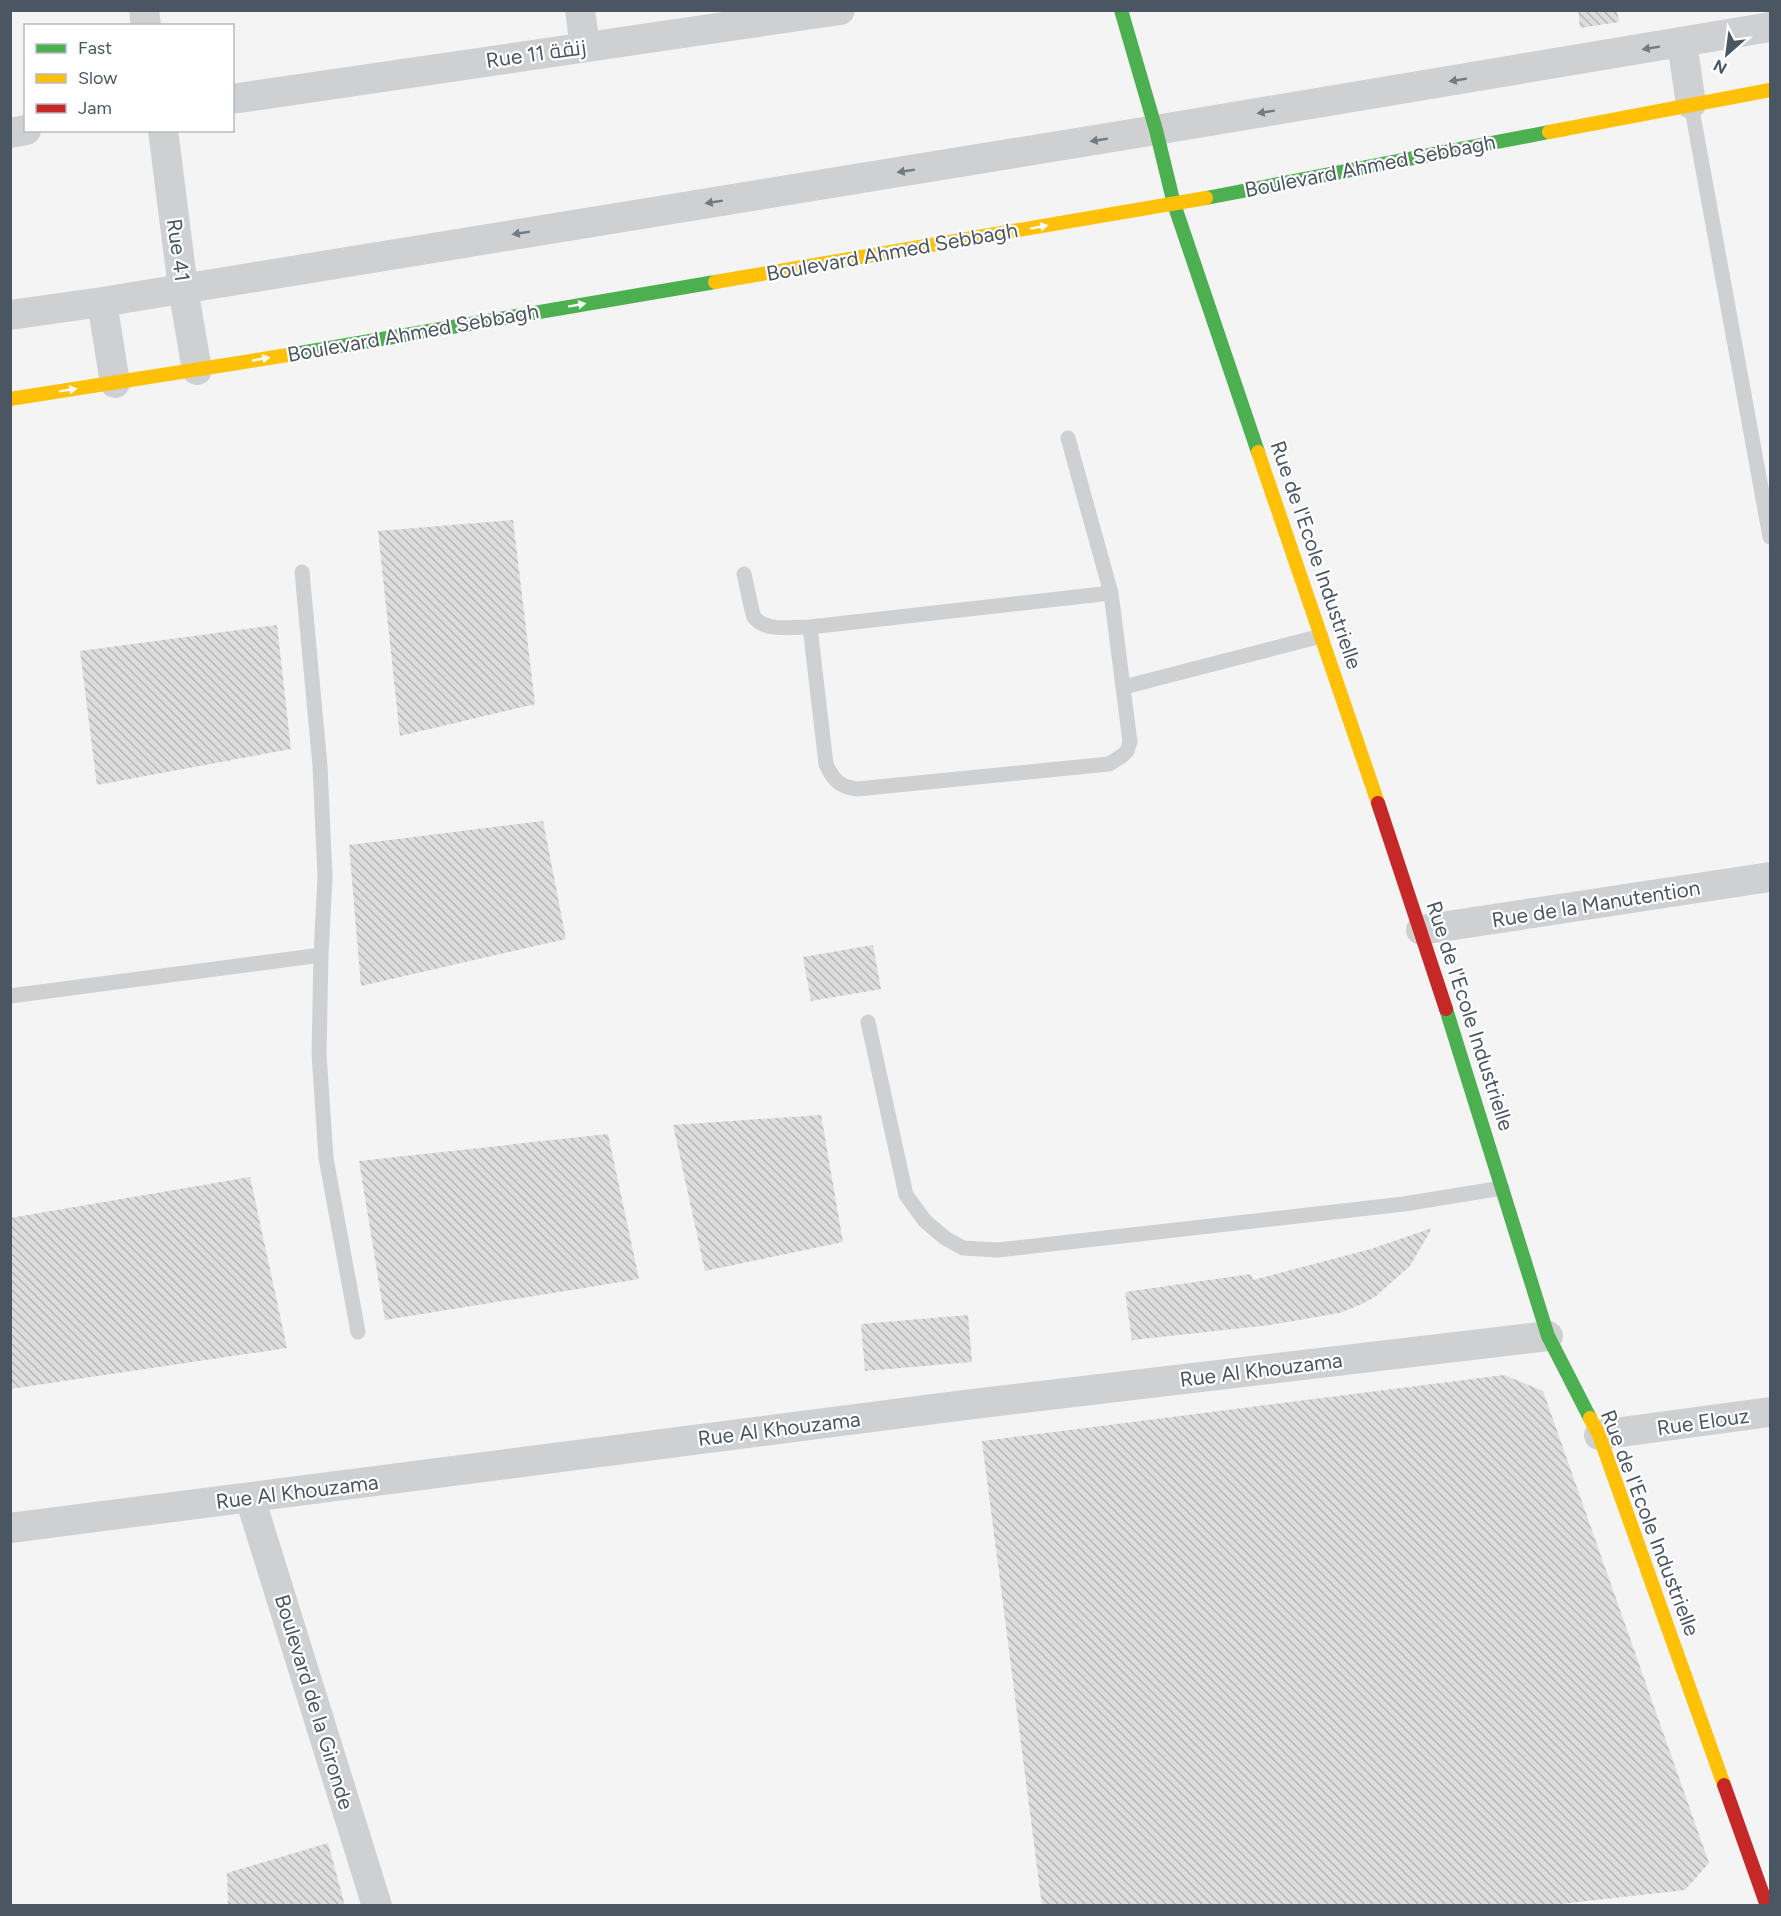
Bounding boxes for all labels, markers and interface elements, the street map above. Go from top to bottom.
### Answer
legend [24,24,234,132]
north arrow [1697,24,1757,84]
street label: Rue 11 زنقة [484,34,588,73]
text: Fast [78,37,112,59]
one-way arrow [1641,44,1660,53]
text: N [1710,56,1730,78]
text: Slow [78,67,117,89]
one-way arrow [1449,76,1468,85]
text: Jam [78,97,112,119]
one-way arrow [1256,108,1275,117]
street label: Boulevard Ahmed Sebbagh [1242,129,1497,202]
one-way arrow [1089,135,1108,144]
one-way arrow [896,166,915,175]
one-way arrow [704,198,723,207]
street label: Rue 41 [162,217,195,283]
street label: Boulevard Ahmed Sebbagh [764,217,1020,286]
one-way arrow [1029,222,1048,231]
one-way arrow [511,229,530,238]
street label: Boulevard Ahmed Sebbagh [285,298,541,367]
one-way arrow [568,301,587,310]
one-way arrow [252,354,271,363]
one-way arrow [59,385,78,394]
street label: Rue de l'Ecole Industrielle [1266,437,1367,672]
street label: Rue de la Manutention [1490,875,1702,932]
street label: Rue de l'Ecole Industrielle [1422,898,1519,1134]
street label: Rue Al Khouzama [1178,1347,1344,1392]
street label: Rue Elouz [1655,1403,1751,1440]
street label: Rue Al Khouzama [696,1406,862,1451]
street label: Rue de l'Ecole Industrielle [1596,1406,1705,1639]
street label: Rue Al Khouzama [214,1469,380,1514]
street label: Boulevard de la Gironde [270,1591,359,1812]

